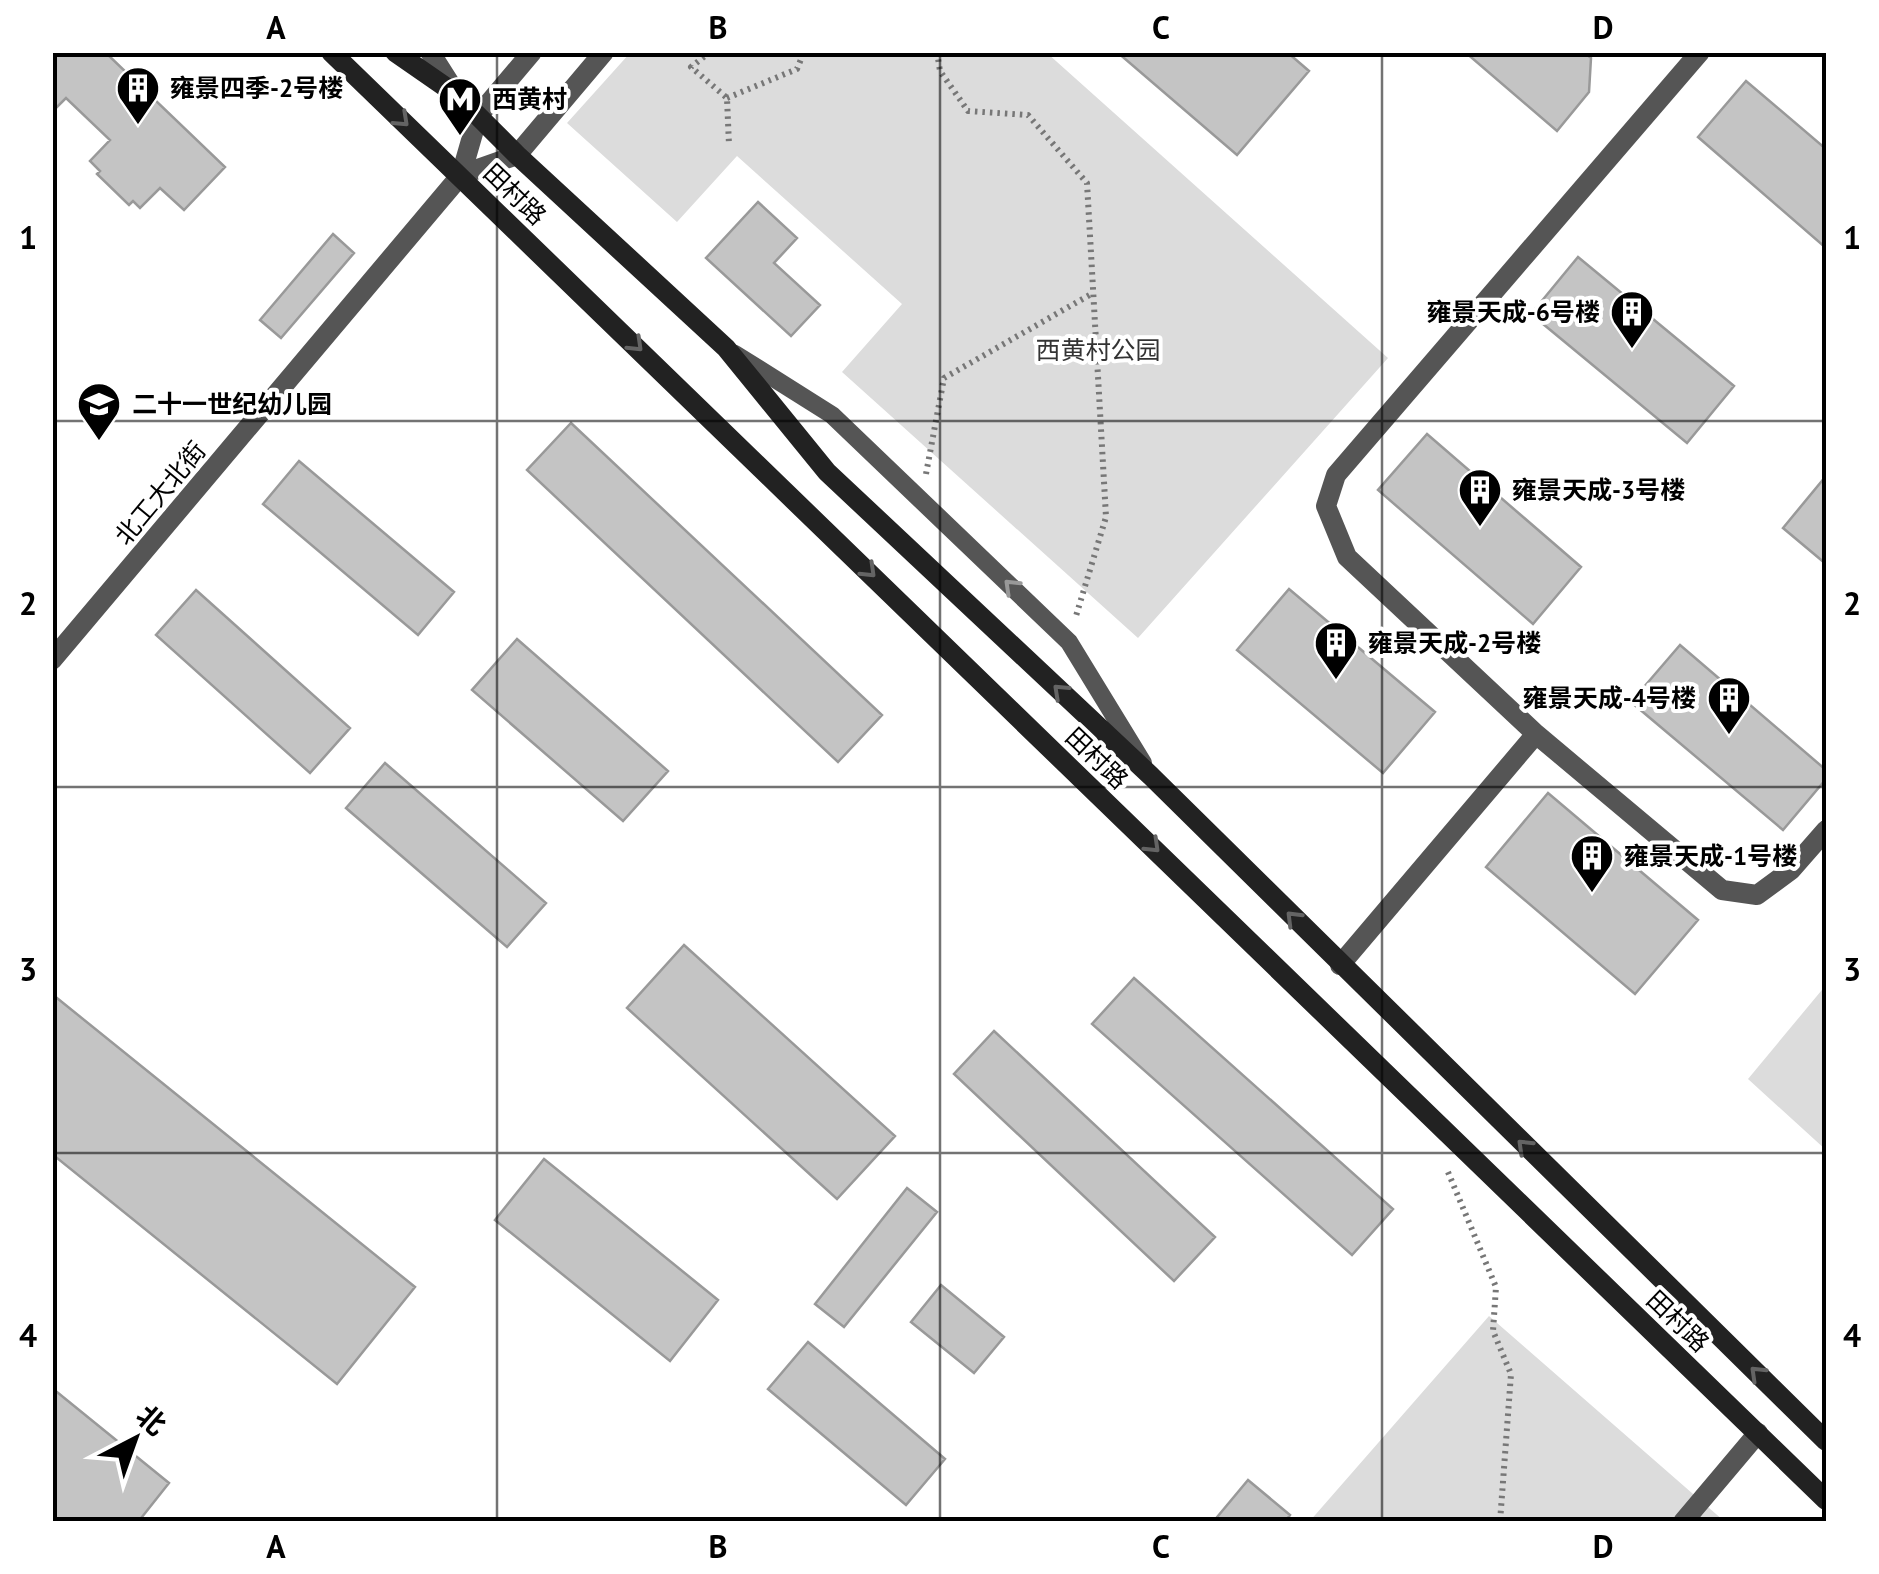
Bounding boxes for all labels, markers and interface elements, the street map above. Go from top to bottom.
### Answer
text: A [266,6,286,48]
text: B [709,6,727,48]
text: C [1152,6,1170,48]
text: D [1593,6,1613,48]
building icon: 雍景四季-2号楼 [115,65,161,126]
place label: 雍景四季-2号楼 [170,72,343,104]
metro station icon: 西黄村 [437,76,483,137]
place label: 西黄村 [492,83,567,115]
one-way arrow [390,108,408,126]
street label: 田村路 [477,156,553,232]
text: 1 [19,216,37,258]
text: 1 [1843,216,1861,258]
building icon: 雍景天成-6号楼 [1609,289,1655,350]
place label: 雍景天成-6号楼 [1427,296,1600,328]
one-way arrow [624,333,642,351]
park label: 西黄村公园 [1035,334,1161,366]
school or university icon: 二十一世纪幼儿园 [76,381,122,442]
place label: 二十一世纪幼儿园 [132,388,332,420]
street label: 北工大北街 [108,435,212,551]
building icon: 雍景天成-3号楼 [1457,467,1503,528]
place label: 雍景天成-3号楼 [1512,474,1685,506]
one-way arrow [858,560,876,578]
one-way arrow [1005,580,1023,598]
text: 2 [19,582,37,624]
text: 2 [1843,582,1861,624]
building icon: 雍景天成-2号楼 [1313,620,1359,681]
place label: 雍景天成-2号楼 [1368,627,1541,659]
building icon: 雍景天成-4号楼 [1706,675,1752,736]
place label: 雍景天成-4号楼 [1523,682,1696,714]
one-way arrow [1054,685,1072,703]
street label: 田村路 [1059,720,1135,796]
building icon: 雍景天成-1号楼 [1569,833,1615,894]
one-way arrow [1141,835,1159,853]
place label: 雍景天成-1号楼 [1624,840,1797,872]
one-way arrow [1286,912,1304,930]
text: 3 [19,948,37,990]
text: 3 [1843,948,1861,990]
one-way arrow [1518,1140,1536,1158]
street label: 田村路 [1640,1283,1716,1359]
text: 4 [19,1314,37,1356]
text: 4 [1843,1314,1861,1356]
one-way arrow [1750,1367,1768,1385]
north arrow [85,1389,185,1489]
text: 北 [129,1397,174,1443]
text: A [266,1525,286,1567]
text: B [709,1525,727,1567]
text: C [1152,1525,1170,1567]
text: D [1593,1525,1613,1567]

